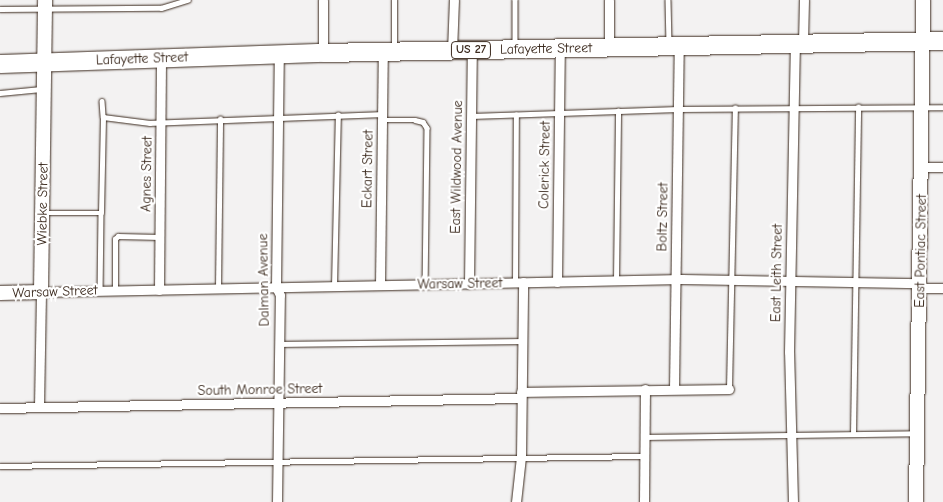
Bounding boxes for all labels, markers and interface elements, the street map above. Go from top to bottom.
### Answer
road number: US 27 [450,40,492,60]
street label: Lafayette Street [500,40,592,58]
street label: Lafayette Street [96,49,188,69]
street label: East Wildwood Avenue [447,100,467,234]
street label: Colerick Street [536,121,554,209]
street label: Eckart Street [359,130,377,208]
street label: Agnes Street [138,136,156,212]
street label: Wiebke Street [34,162,52,246]
street label: Boltz Street [654,182,672,252]
street label: East Pontiac Street [912,194,930,308]
street label: East Leith Street [768,224,786,322]
street label: Dalman Avenue [255,233,273,327]
street label: Warsaw Street [417,275,503,293]
street label: Warsaw Street [12,282,98,302]
street label: South Monroe Street [197,381,323,399]

